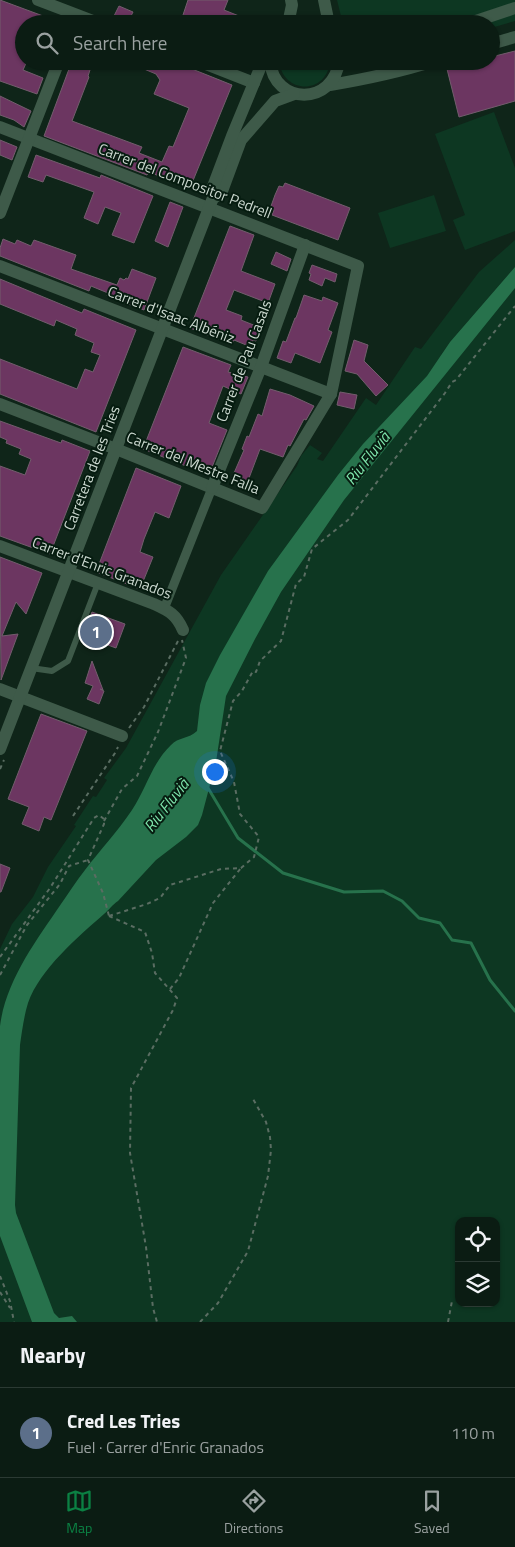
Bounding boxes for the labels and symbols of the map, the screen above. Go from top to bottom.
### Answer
street label: Carrer del Compositor Pedrell [95,137,275,224]
street label: Carrer d'Isaac Albéniz [104,280,238,349]
street label: Carrer de Pau Casals [210,296,277,425]
street label: Carretera de les Tries [57,402,126,534]
street label: Carrer del Mestre Falla [123,425,264,500]
water label: Riu Fluvià [339,426,396,490]
street label: Carrer d'Enric Granados [29,530,175,605]
pin: 1 [80,613,112,651]
your location [202,759,228,785]
water label: Riu Fluvià [138,773,195,837]

